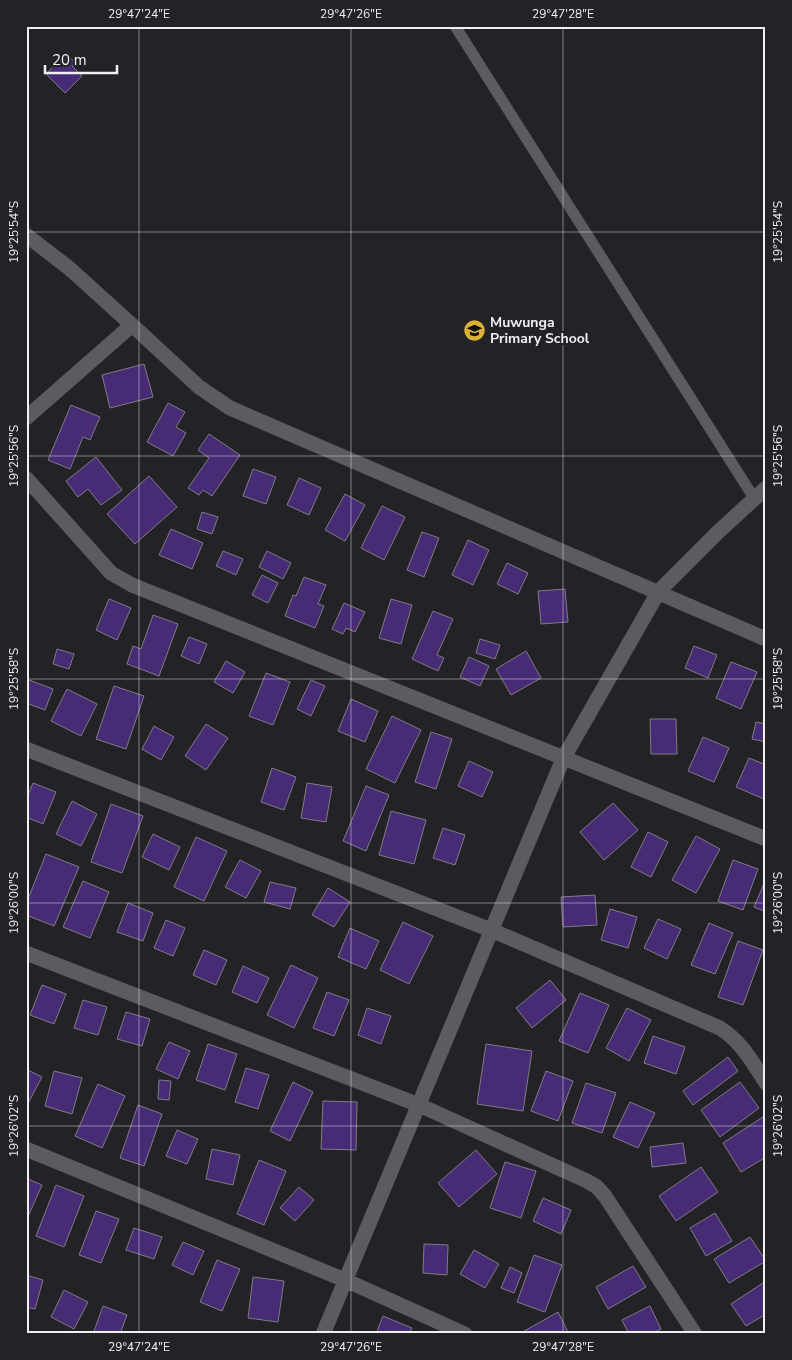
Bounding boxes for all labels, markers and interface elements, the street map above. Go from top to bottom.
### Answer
text: 29°47'24"E [108,6,170,22]
text: 29°47'26"E [320,6,382,22]
text: 29°47'28"E [532,6,594,22]
scale bar [45,42,118,74]
text: 20 m [52,50,87,70]
text: 19°25'54"S [6,201,22,263]
text: 19°25'54"S [770,201,786,263]
place label: Muwunga Primary School [490,313,590,348]
school or university icon: Muwunga Primary School [462,318,486,342]
text: 19°25'56"S [6,425,22,487]
text: 19°25'56"S [770,425,786,487]
text: 19°25'58"S [6,648,22,710]
text: 19°25'58"S [770,648,786,710]
text: 19°26'00"S [6,872,22,934]
text: 19°26'00"S [770,872,786,934]
text: 19°26'02"S [6,1095,22,1157]
text: 19°26'02"S [770,1095,786,1157]
text: 29°47'24"E [108,1339,170,1355]
text: 29°47'26"E [320,1339,382,1355]
text: 29°47'28"E [532,1339,594,1355]

